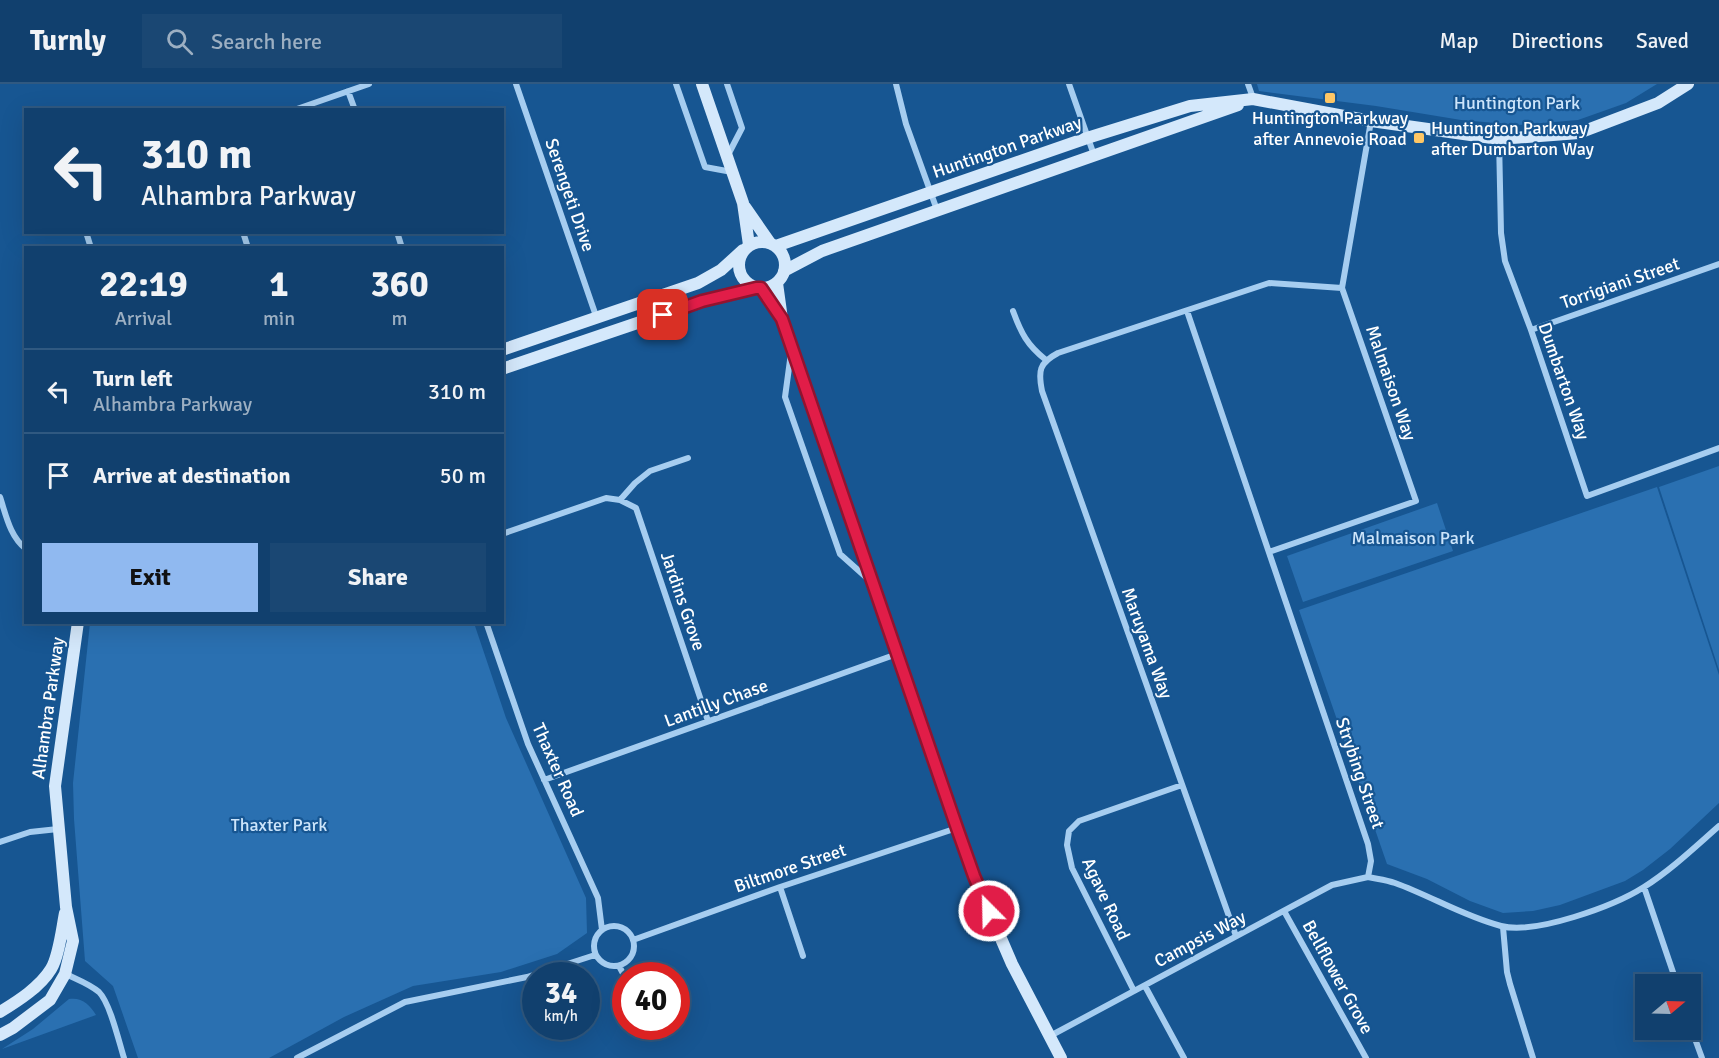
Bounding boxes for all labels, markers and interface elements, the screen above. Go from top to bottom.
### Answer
search box [142,14,562,68]
text: Turnly [30,24,106,58]
icon: search [163,25,196,58]
text: Search here [211,28,322,55]
text: Map [1440,28,1478,54]
text: Directions [1511,28,1603,54]
text: Saved [1636,28,1689,54]
marker: Huntington Parkway after Annevoie Road [1323,91,1337,105]
park label: Huntington Park [1454,92,1580,114]
place label: Huntington Parkway after Annevoie Road [1252,107,1409,150]
street label: Huntington Parkway [929,111,1085,183]
place label: Huntington Parkway after Dumbarton Way [1431,117,1595,160]
text: 310 m [141,129,252,180]
marker: Huntington Parkway after Dumbarton Way [1412,131,1426,145]
icon: left [42,132,120,210]
street label: Serengeti Drive [540,136,600,254]
text: Alhambra Parkway [141,180,356,213]
street label: Torrigiani Street [1558,252,1682,314]
text: 22:19 [99,262,188,307]
text: 1 [269,262,289,307]
text: 360 [370,262,429,307]
pin [637,289,688,340]
icon: arrive [646,298,679,331]
text: Arrival [115,306,172,331]
text: min [263,306,295,331]
text: m [392,306,408,331]
street label: Dumbarton Way [1534,319,1595,443]
street label: Malmaison Way [1361,323,1421,444]
text: Turn left [93,365,173,392]
icon: left [42,375,75,408]
text: 310 m [428,378,486,405]
text: Alhambra Parkway [93,392,252,417]
icon: arrive [42,459,75,492]
text: Arrive at destination [93,462,290,489]
text: 50 m [440,462,486,489]
park label: Malmaison Park [1352,527,1474,549]
button: Exit [42,543,258,612]
button: Share [270,543,486,612]
street label: Jardins Grove [656,549,710,653]
street label: Maruyama Way [1117,584,1178,702]
street label: Alhambra Parkway [27,635,69,780]
street label: Lantilly Chase [661,674,771,732]
street label: Strybing Street [1331,714,1389,832]
street label: Thaxter Road [528,720,588,820]
park label: Thaxter Park [231,814,327,836]
street label: Biltmore Street [731,839,849,897]
street label: Agave Road [1077,854,1135,944]
position arrow [957,879,1021,943]
street label: Campsis Way [1151,905,1250,972]
street label: Bellflower Grove [1298,916,1378,1038]
speed limit sign: 40 [612,962,690,1040]
north arrow [1635,974,1701,1040]
map controls [1635,974,1701,1040]
text: 34 [545,975,577,1012]
text: km/h [544,1007,578,1025]

